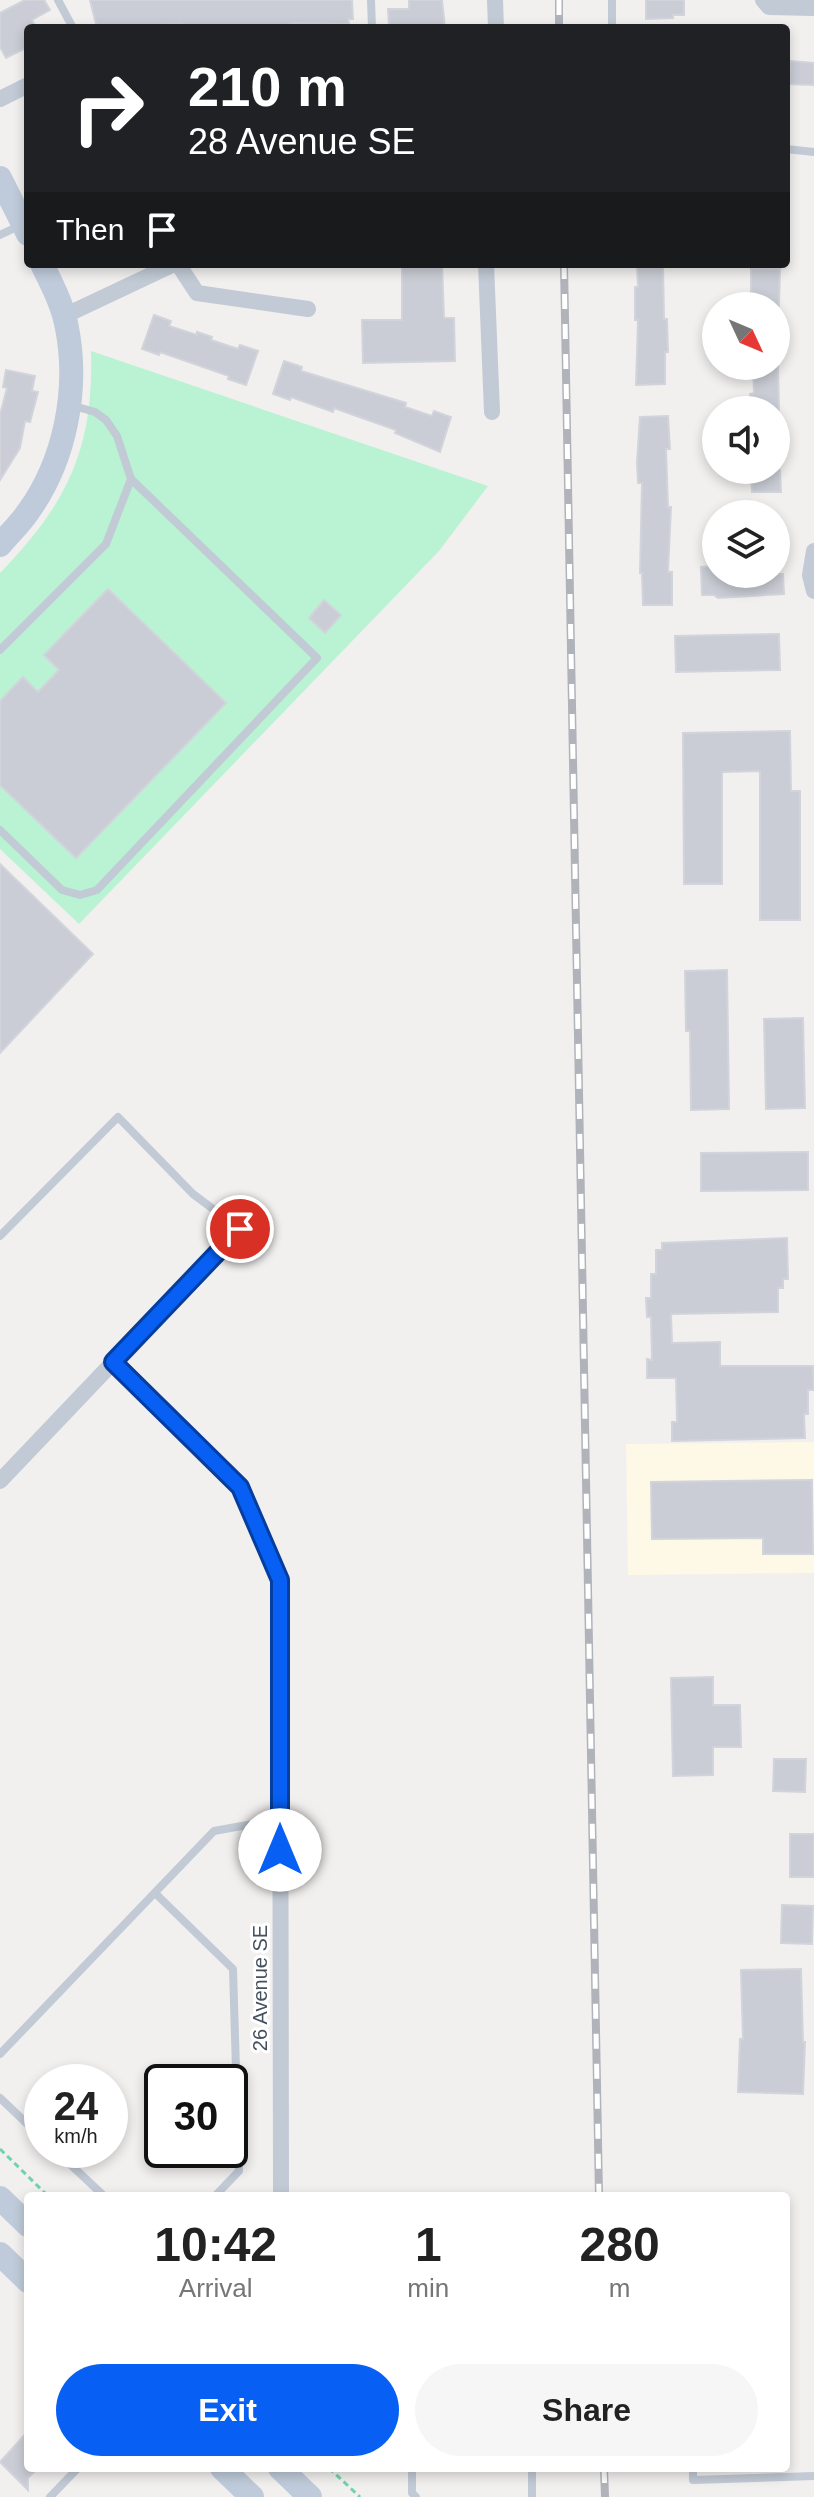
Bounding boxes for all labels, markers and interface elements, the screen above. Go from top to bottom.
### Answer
text: 210 m [188,55,347,118]
icon: right [56,56,160,160]
text: 28 Avenue SE [188,121,416,162]
icon: arrive [140,208,184,252]
text: Then [56,213,124,246]
north arrow [702,292,790,380]
map controls [702,292,790,588]
button: sound [702,396,790,484]
button: layers [702,500,790,588]
pin [206,1195,274,1263]
icon: arrive [218,1207,262,1251]
position arrow [238,1808,322,1892]
street label: 26 Avenue SE [249,1925,271,2051]
speed limit sign: 30 [144,2064,248,2168]
text: 24 [54,2084,98,2128]
text: km/h [54,2125,98,2147]
text: 10:42 [154,2218,277,2271]
text: 1 [415,2218,442,2271]
text: 280 [580,2218,660,2271]
text: Arrival [179,2273,253,2303]
text: min [407,2273,449,2303]
text: m [609,2273,630,2303]
button: Exit [56,2364,399,2456]
button: Share [415,2364,758,2456]

